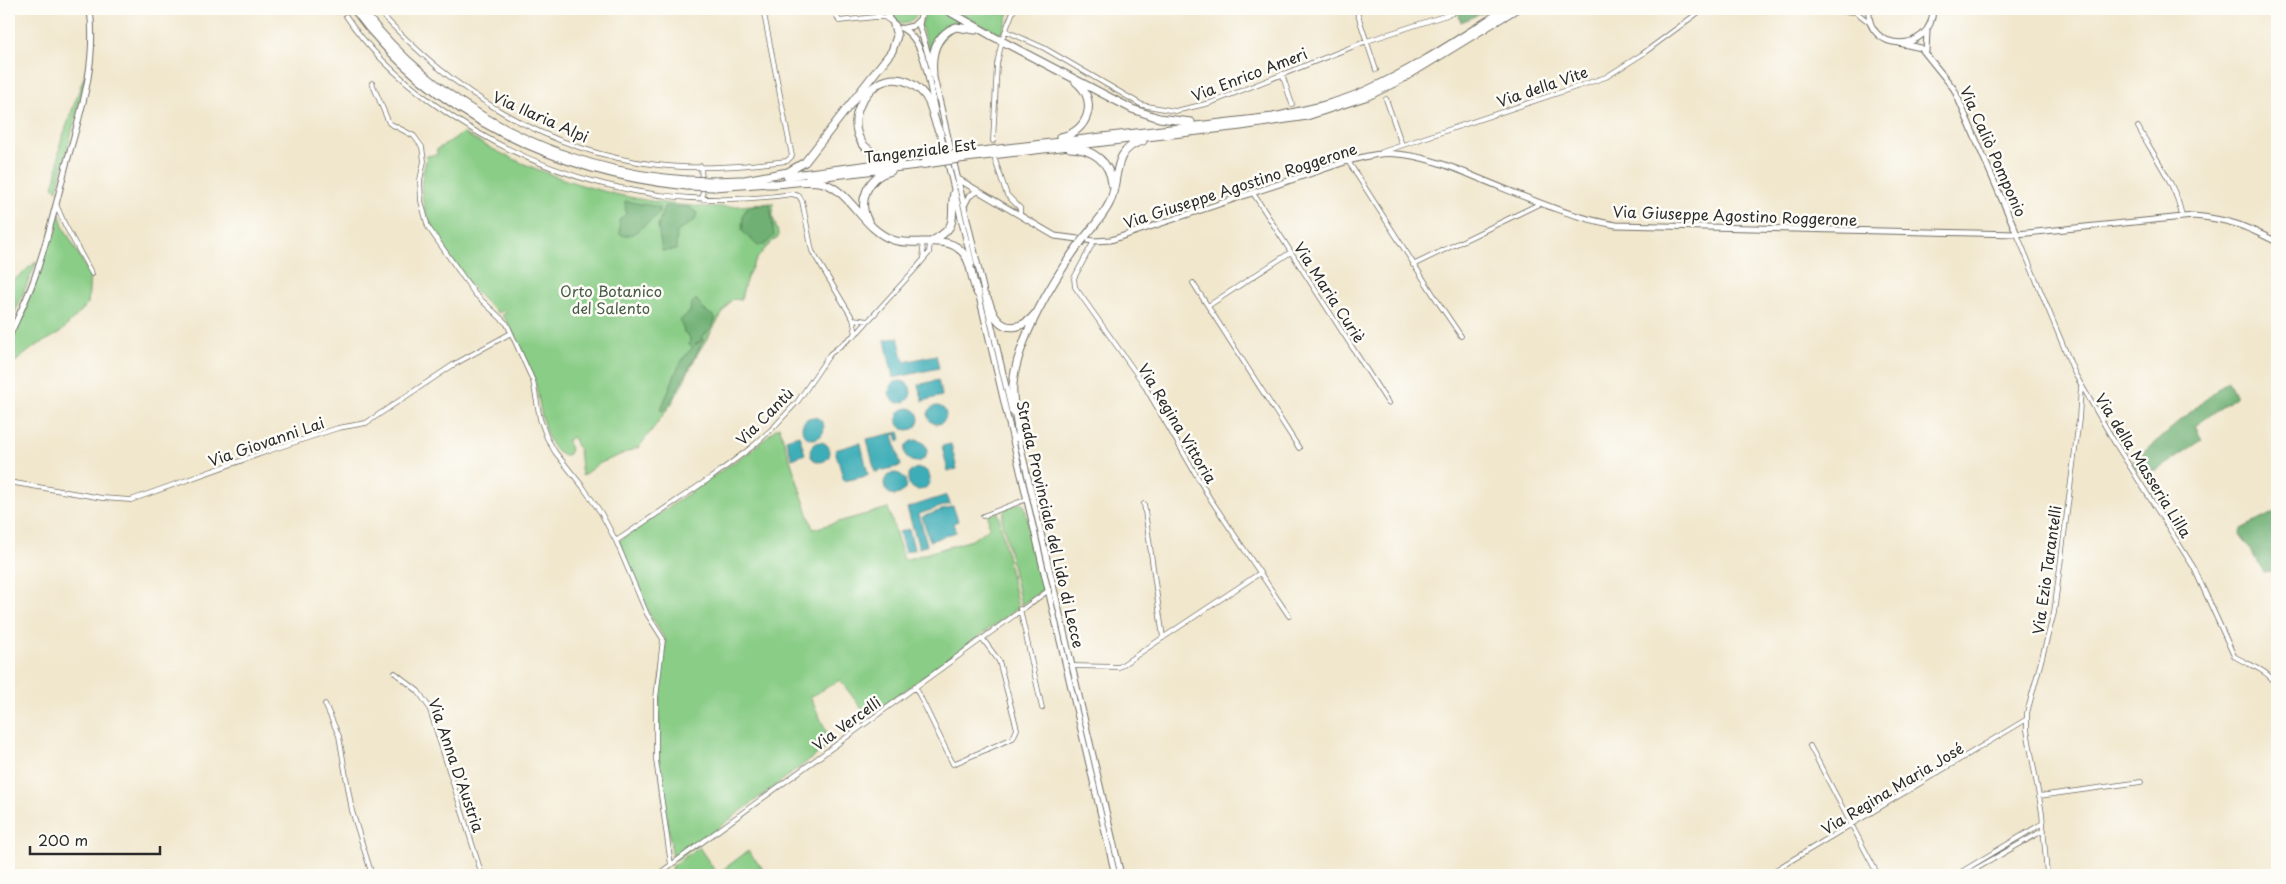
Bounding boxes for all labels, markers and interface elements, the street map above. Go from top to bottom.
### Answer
street label: Via Enrico Ameri [1188,41,1310,107]
street label: Via della Vite [1493,60,1591,112]
street label: Via Caliò Pomponio [1955,82,2033,220]
street label: Via Ilaria Alpi [489,85,593,147]
street label: Tangenziale Est [863,132,977,168]
street label: Via Giuseppe Agostino Roggerone [1120,136,1360,234]
street label: Via Giuseppe Agostino Roggerone [1612,199,1858,231]
street label: Via Maria Curiè [1289,237,1371,347]
park label: Orto Botanico del Salento [560,279,662,319]
street label: Via Regina Vittoria [1133,359,1223,488]
street label: Via Cantù [730,382,798,450]
street label: Via della Masseria Lilla [2090,388,2198,542]
street label: Strada Provinciale del Lido di Lecce [1011,398,1091,650]
street label: Via Giovanni Lai [205,410,327,472]
street label: Via Ezio Tarantelli [2026,504,2066,636]
street label: Via Vercelli [807,690,885,756]
street label: Via Anna D'Austria [423,695,491,836]
street label: Via Regina Maria José [1816,736,1968,840]
scale bar [30,824,160,856]
text: 200 m [38,828,88,851]

